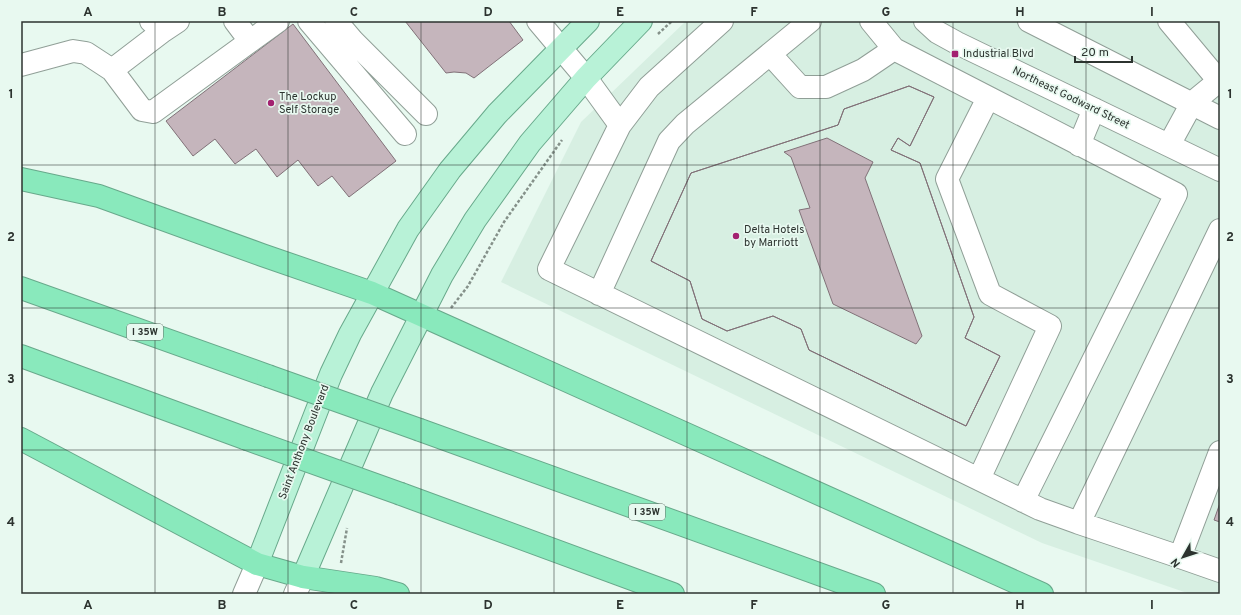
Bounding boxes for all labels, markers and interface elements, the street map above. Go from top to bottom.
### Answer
text: A [83,5,93,21]
text: B [218,5,227,21]
text: C [350,5,358,21]
text: D [483,5,493,21]
text: E [616,5,624,21]
text: F [750,5,758,21]
text: G [882,5,891,21]
text: H [1015,5,1025,21]
text: I [1150,5,1154,21]
scale bar [1075,38,1132,64]
text: 20 m [1081,45,1109,61]
place label: Industrial Blvd [963,47,1034,61]
marker: Industrial Blvd [950,49,960,59]
street label: Northeast Godward Street [1010,63,1132,133]
text: 1 [8,87,14,103]
text: 1 [1227,87,1233,103]
place label: The Lockup Self Storage [279,90,339,117]
marker: The Lockup Self Storage [266,98,276,108]
place label: Delta Hotels by Marriott [744,223,804,250]
text: 2 [7,230,15,246]
text: 2 [1226,230,1234,246]
marker: Delta Hotels by Marriott [731,231,741,241]
road number: I 35W [127,324,163,340]
text: 3 [7,372,15,388]
text: 3 [1226,372,1234,388]
street label: Saint Anthony Boulevard [276,383,332,501]
road number: I 35W [629,504,665,520]
text: 4 [7,515,15,531]
text: 4 [1226,515,1234,531]
north arrow [1163,537,1203,577]
text: N [1168,555,1184,570]
text: A [83,598,93,614]
text: B [218,598,227,614]
text: C [350,598,358,614]
text: D [483,598,493,614]
text: E [616,598,624,614]
text: F [750,598,758,614]
text: G [882,598,891,614]
text: H [1015,598,1025,614]
text: I [1150,598,1154,614]

